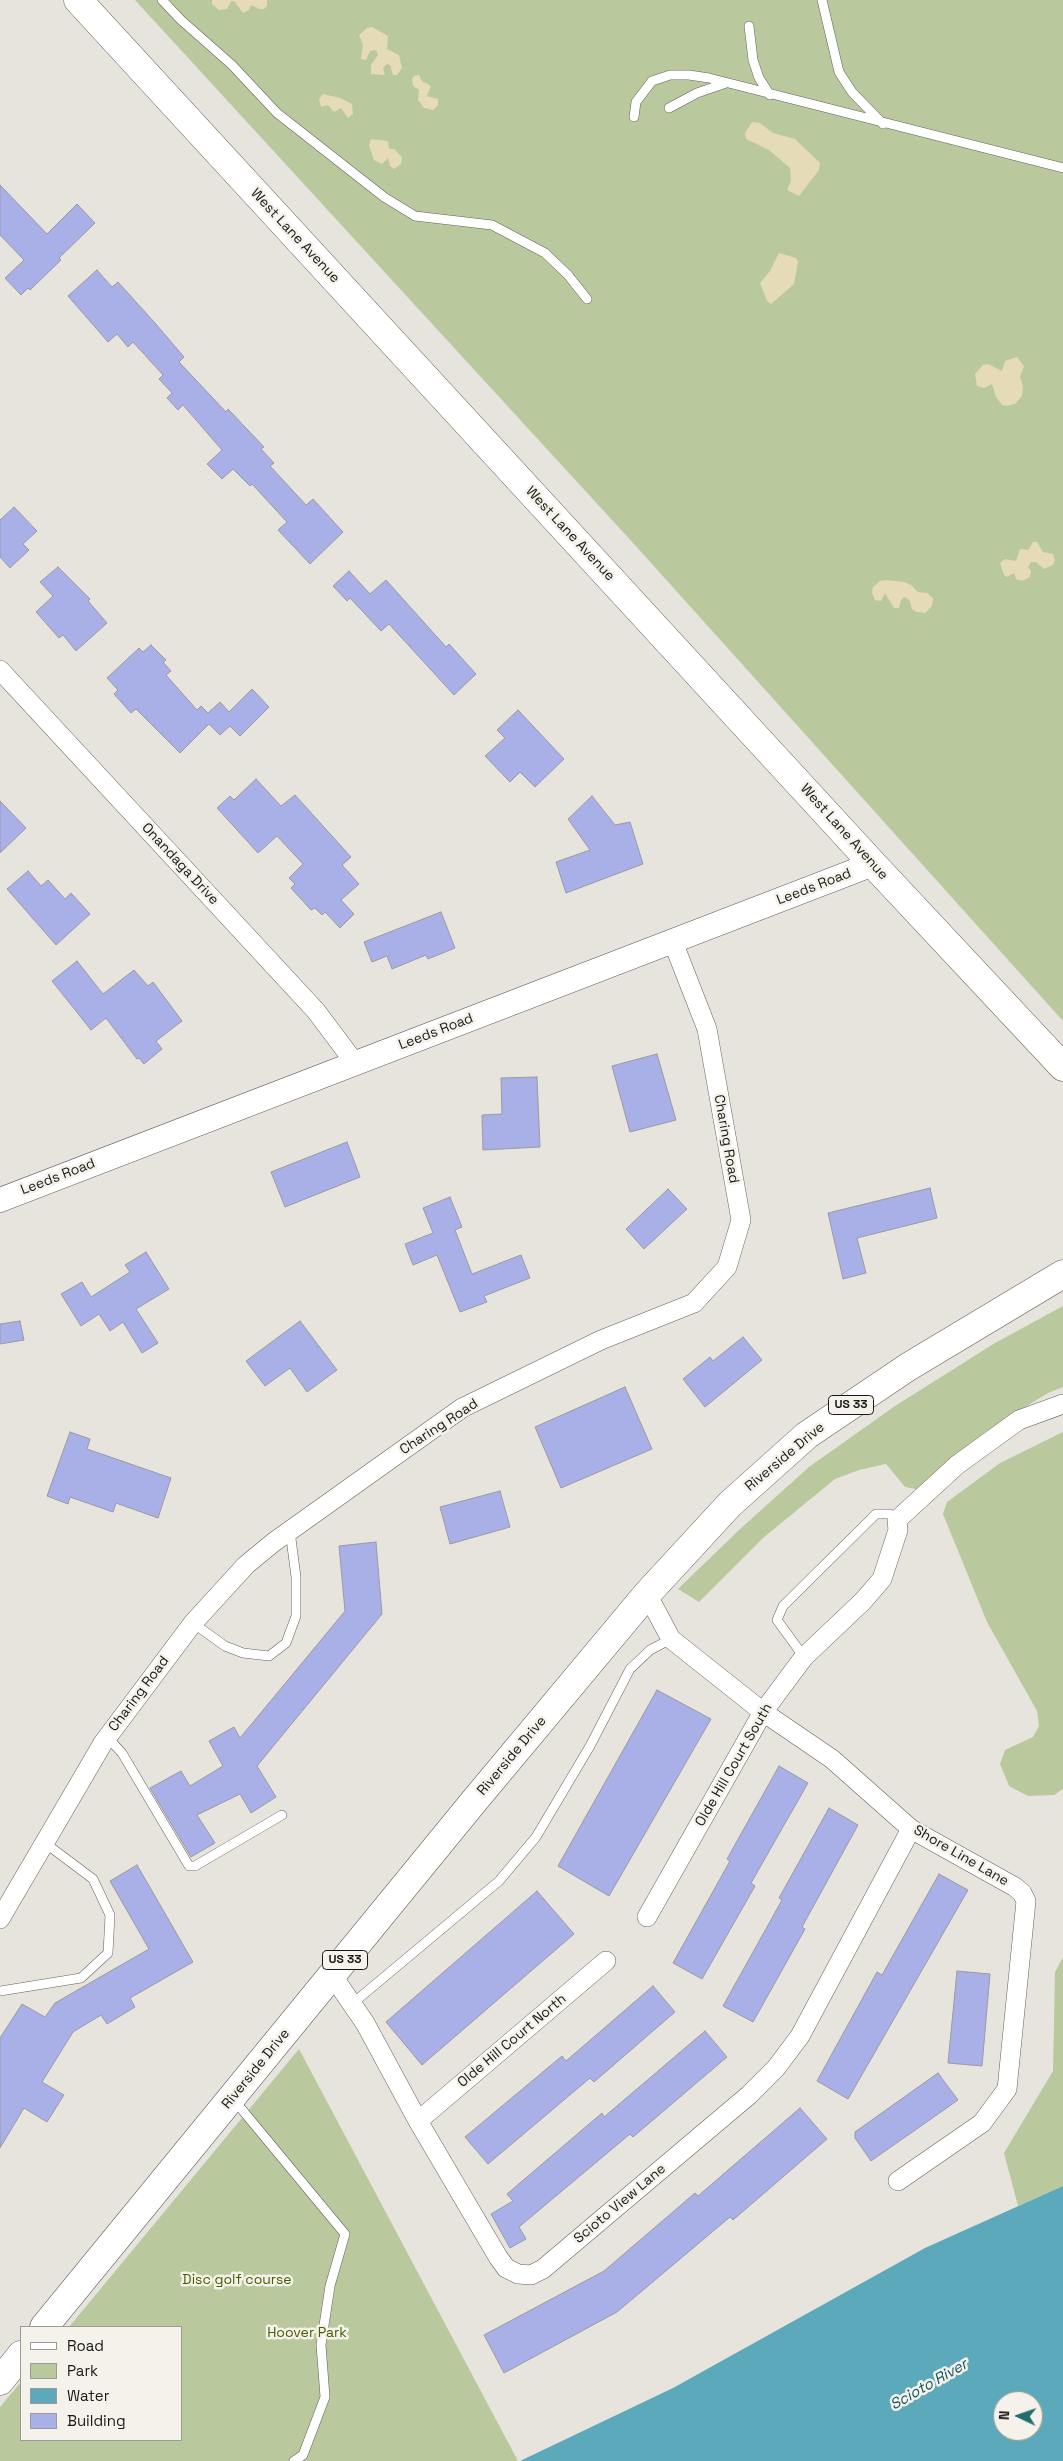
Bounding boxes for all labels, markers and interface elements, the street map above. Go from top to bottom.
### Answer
street label: West Lane Avenue [247,185,343,287]
street label: West Lane Avenue [522,483,618,585]
street label: West Lane Avenue [797,781,891,883]
street label: Onandaga Drive [138,820,222,908]
street label: Leeds Road [774,865,854,909]
street label: Leeds Road [396,1010,476,1054]
street label: Charing Road [710,1093,742,1185]
street label: Leeds Road [18,1155,98,1199]
street label: Charing Road [397,1395,481,1459]
road number: US 33 [828,1396,874,1414]
street label: Riverside Drive [742,1419,828,1495]
street label: Charing Road [105,1653,173,1735]
street label: Olde Hill Court South [692,1701,776,1829]
street label: Riverside Drive [474,1713,550,1799]
street label: Shore Line Lane [911,1822,1011,1890]
road number: US 33 [322,1950,368,1970]
street label: Olde Hill Court North [454,1991,570,2091]
street label: Riverside Drive [219,2026,293,2112]
street label: Scioto View Lane [571,2161,669,2247]
park label: Disc golf course [182,2272,292,2288]
park label: Hoover Park [267,2325,347,2341]
legend [20,2326,182,2441]
text: Road [67,2336,104,2355]
water label: Scioto River [887,2356,971,2414]
text: Park [67,2361,98,2380]
text: Water [67,2386,109,2405]
north arrow [993,2391,1043,2441]
text: N [995,2410,1013,2420]
text: Building [67,2411,126,2430]

